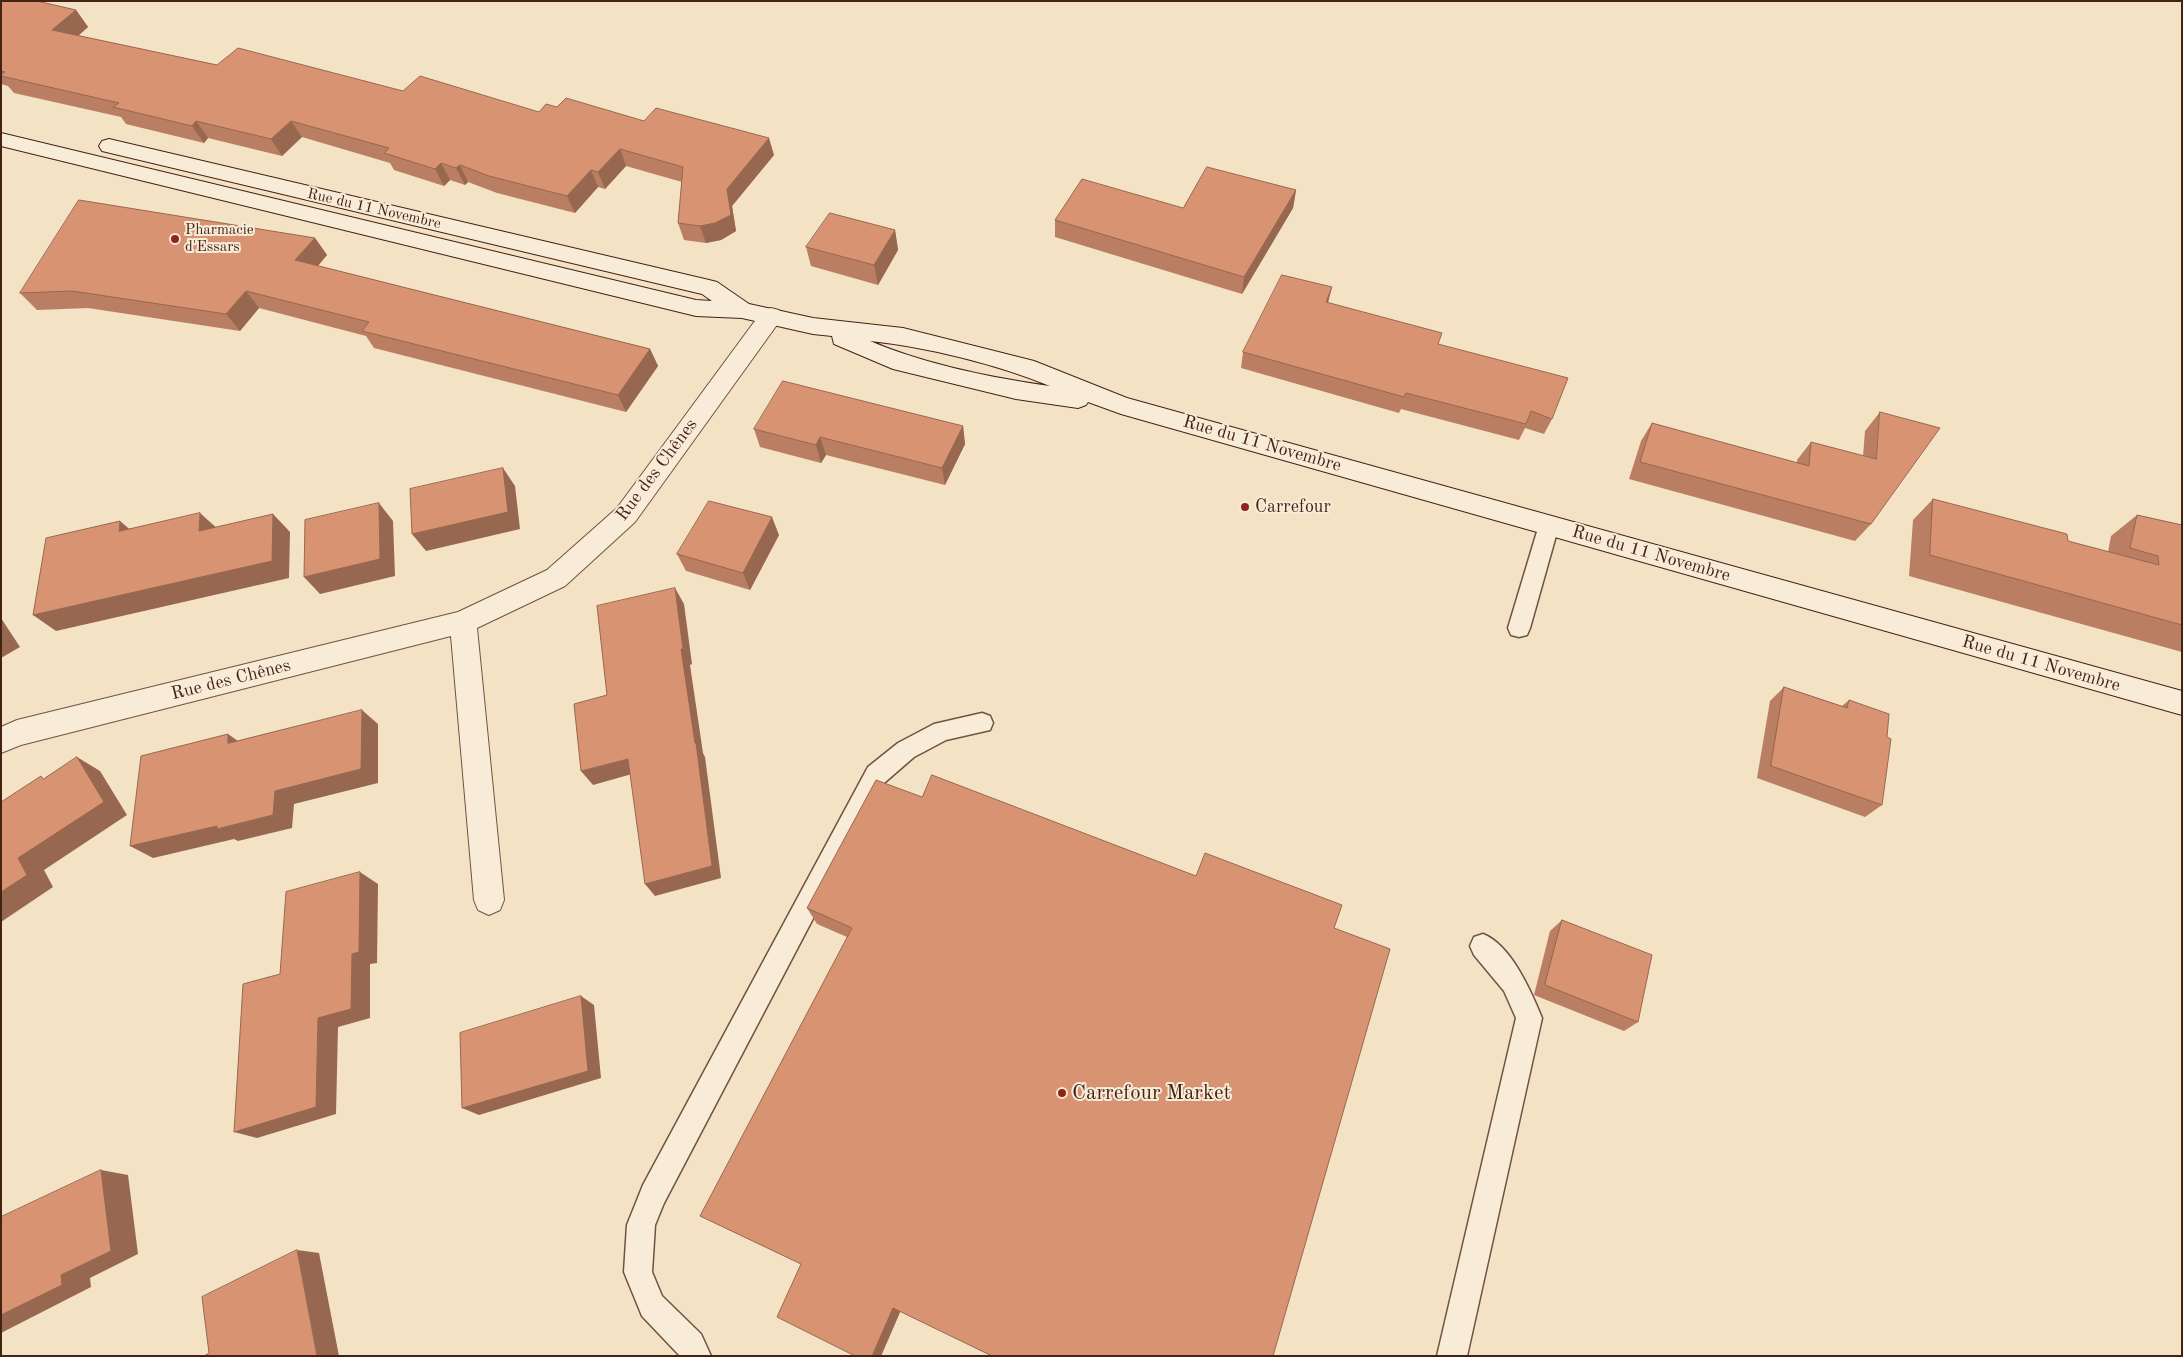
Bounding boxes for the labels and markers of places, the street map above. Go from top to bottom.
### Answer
place label: Pharmacie d'Essars [185,221,254,256]
marker: Pharmacie d'Essars [169,233,181,245]
place label: Carrefour [1255,496,1331,518]
marker: Carrefour [1239,501,1251,513]
place label: Carrefour Market [1072,1080,1231,1106]
marker: Carrefour Market [1056,1087,1068,1099]

